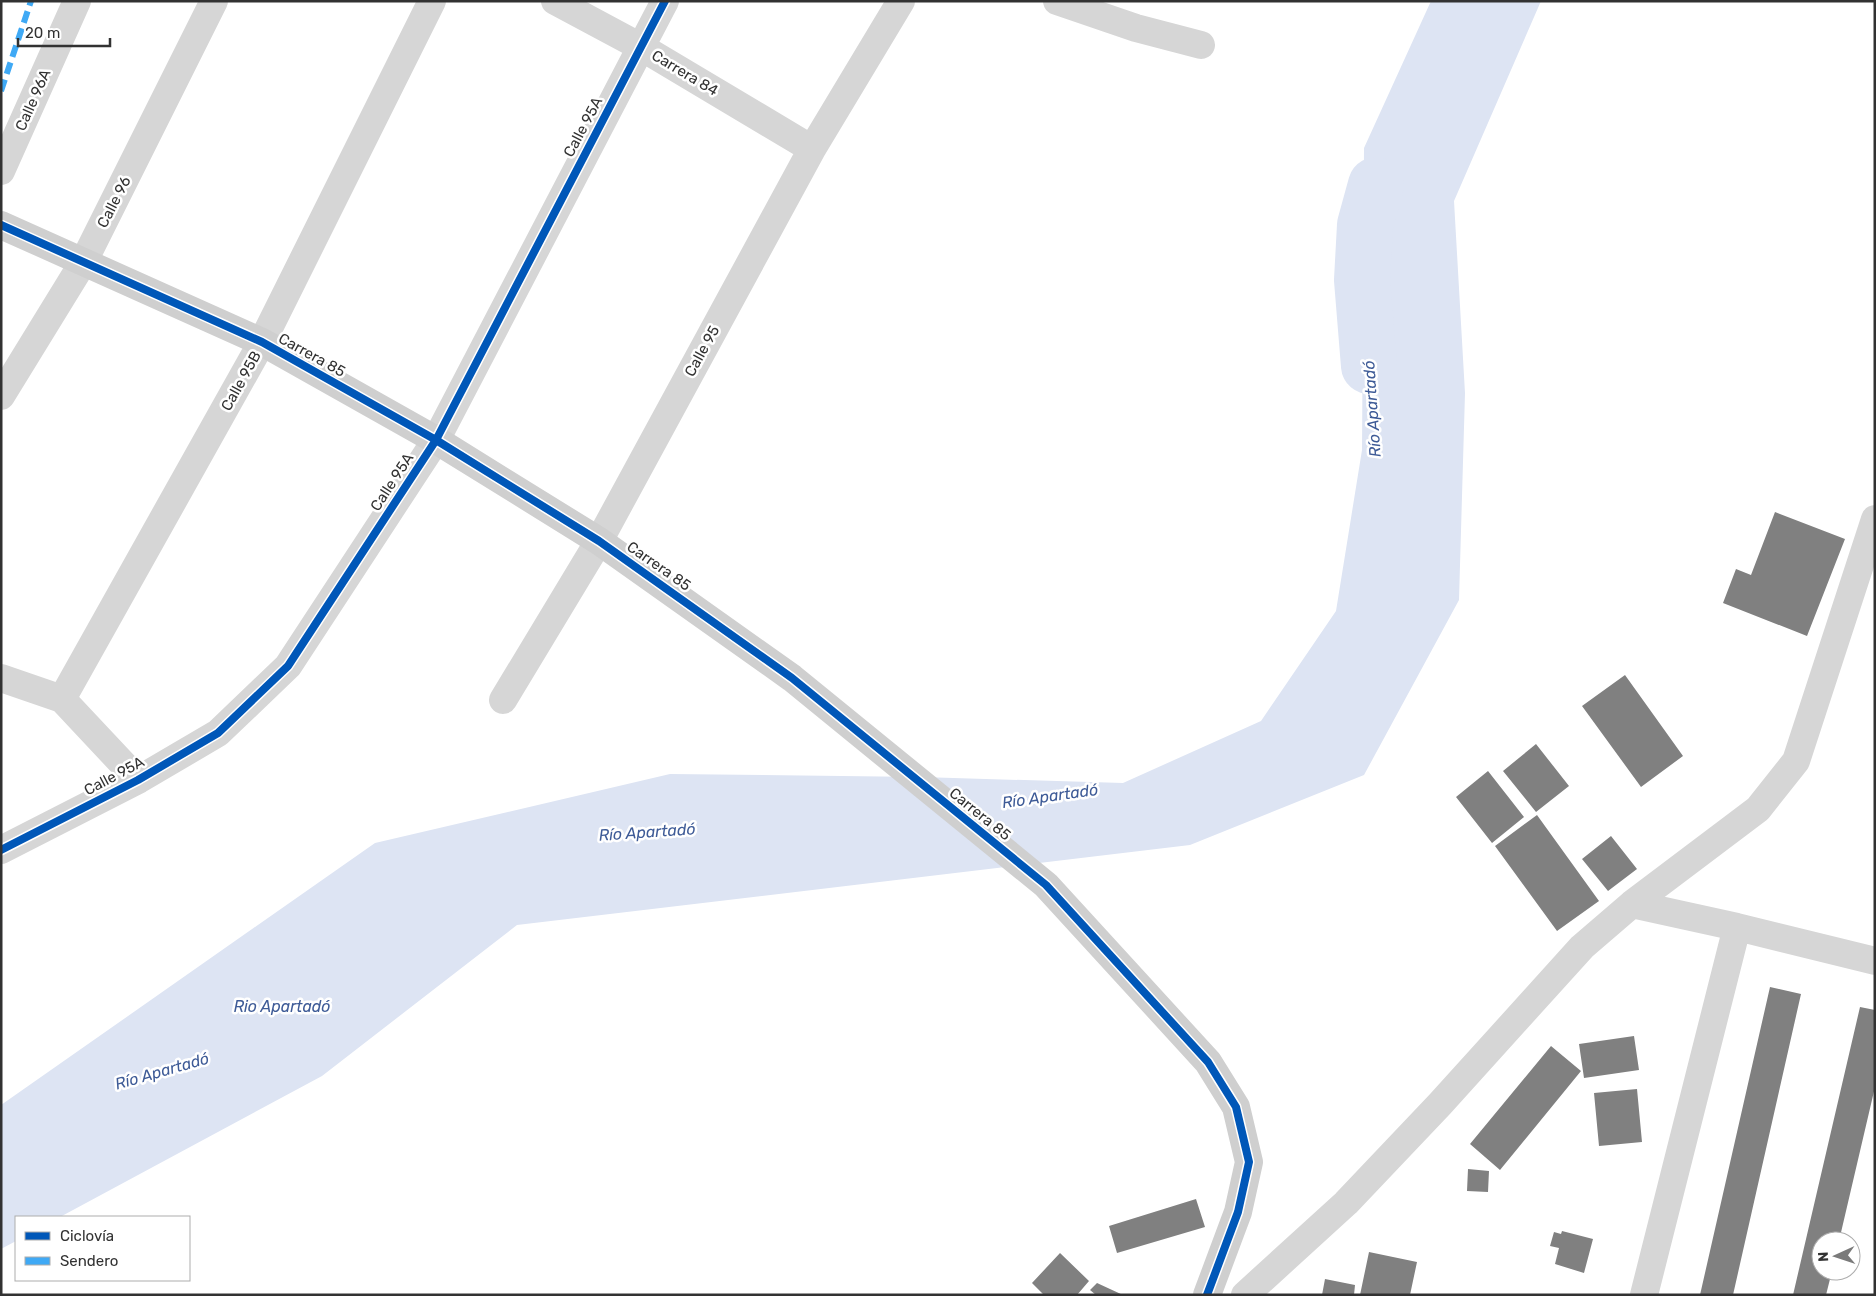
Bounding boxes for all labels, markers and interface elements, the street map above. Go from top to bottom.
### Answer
scale bar [18,15,110,47]
text: 20 m [25,24,60,42]
street label: Carrera 84 [649,46,721,100]
street label: Calle 96A [11,66,55,134]
street label: Calle 95A [560,94,606,160]
street label: Calle 96 [93,173,135,231]
street label: Calle 95 [681,322,723,380]
street label: Carrera 85 [275,329,349,381]
street label: Calle 95B [217,348,265,414]
water label: Río Apartadó [1359,360,1385,458]
street label: Calle 95A [367,450,417,514]
street label: Carrera 85 [624,537,694,595]
street label: Calle 95A [81,753,147,799]
water label: Río Apartadó [1001,780,1099,812]
street label: Carrera 85 [946,784,1014,844]
water label: Río Apartadó [598,819,696,845]
water label: Rio Apartadó [233,997,331,1016]
water label: Río Apartadó [113,1048,211,1094]
legend [15,1216,190,1281]
text: Ciclovía [60,1227,114,1245]
north arrow [1811,1231,1861,1281]
text: N [1815,1251,1832,1262]
text: Sendero [60,1252,118,1270]

